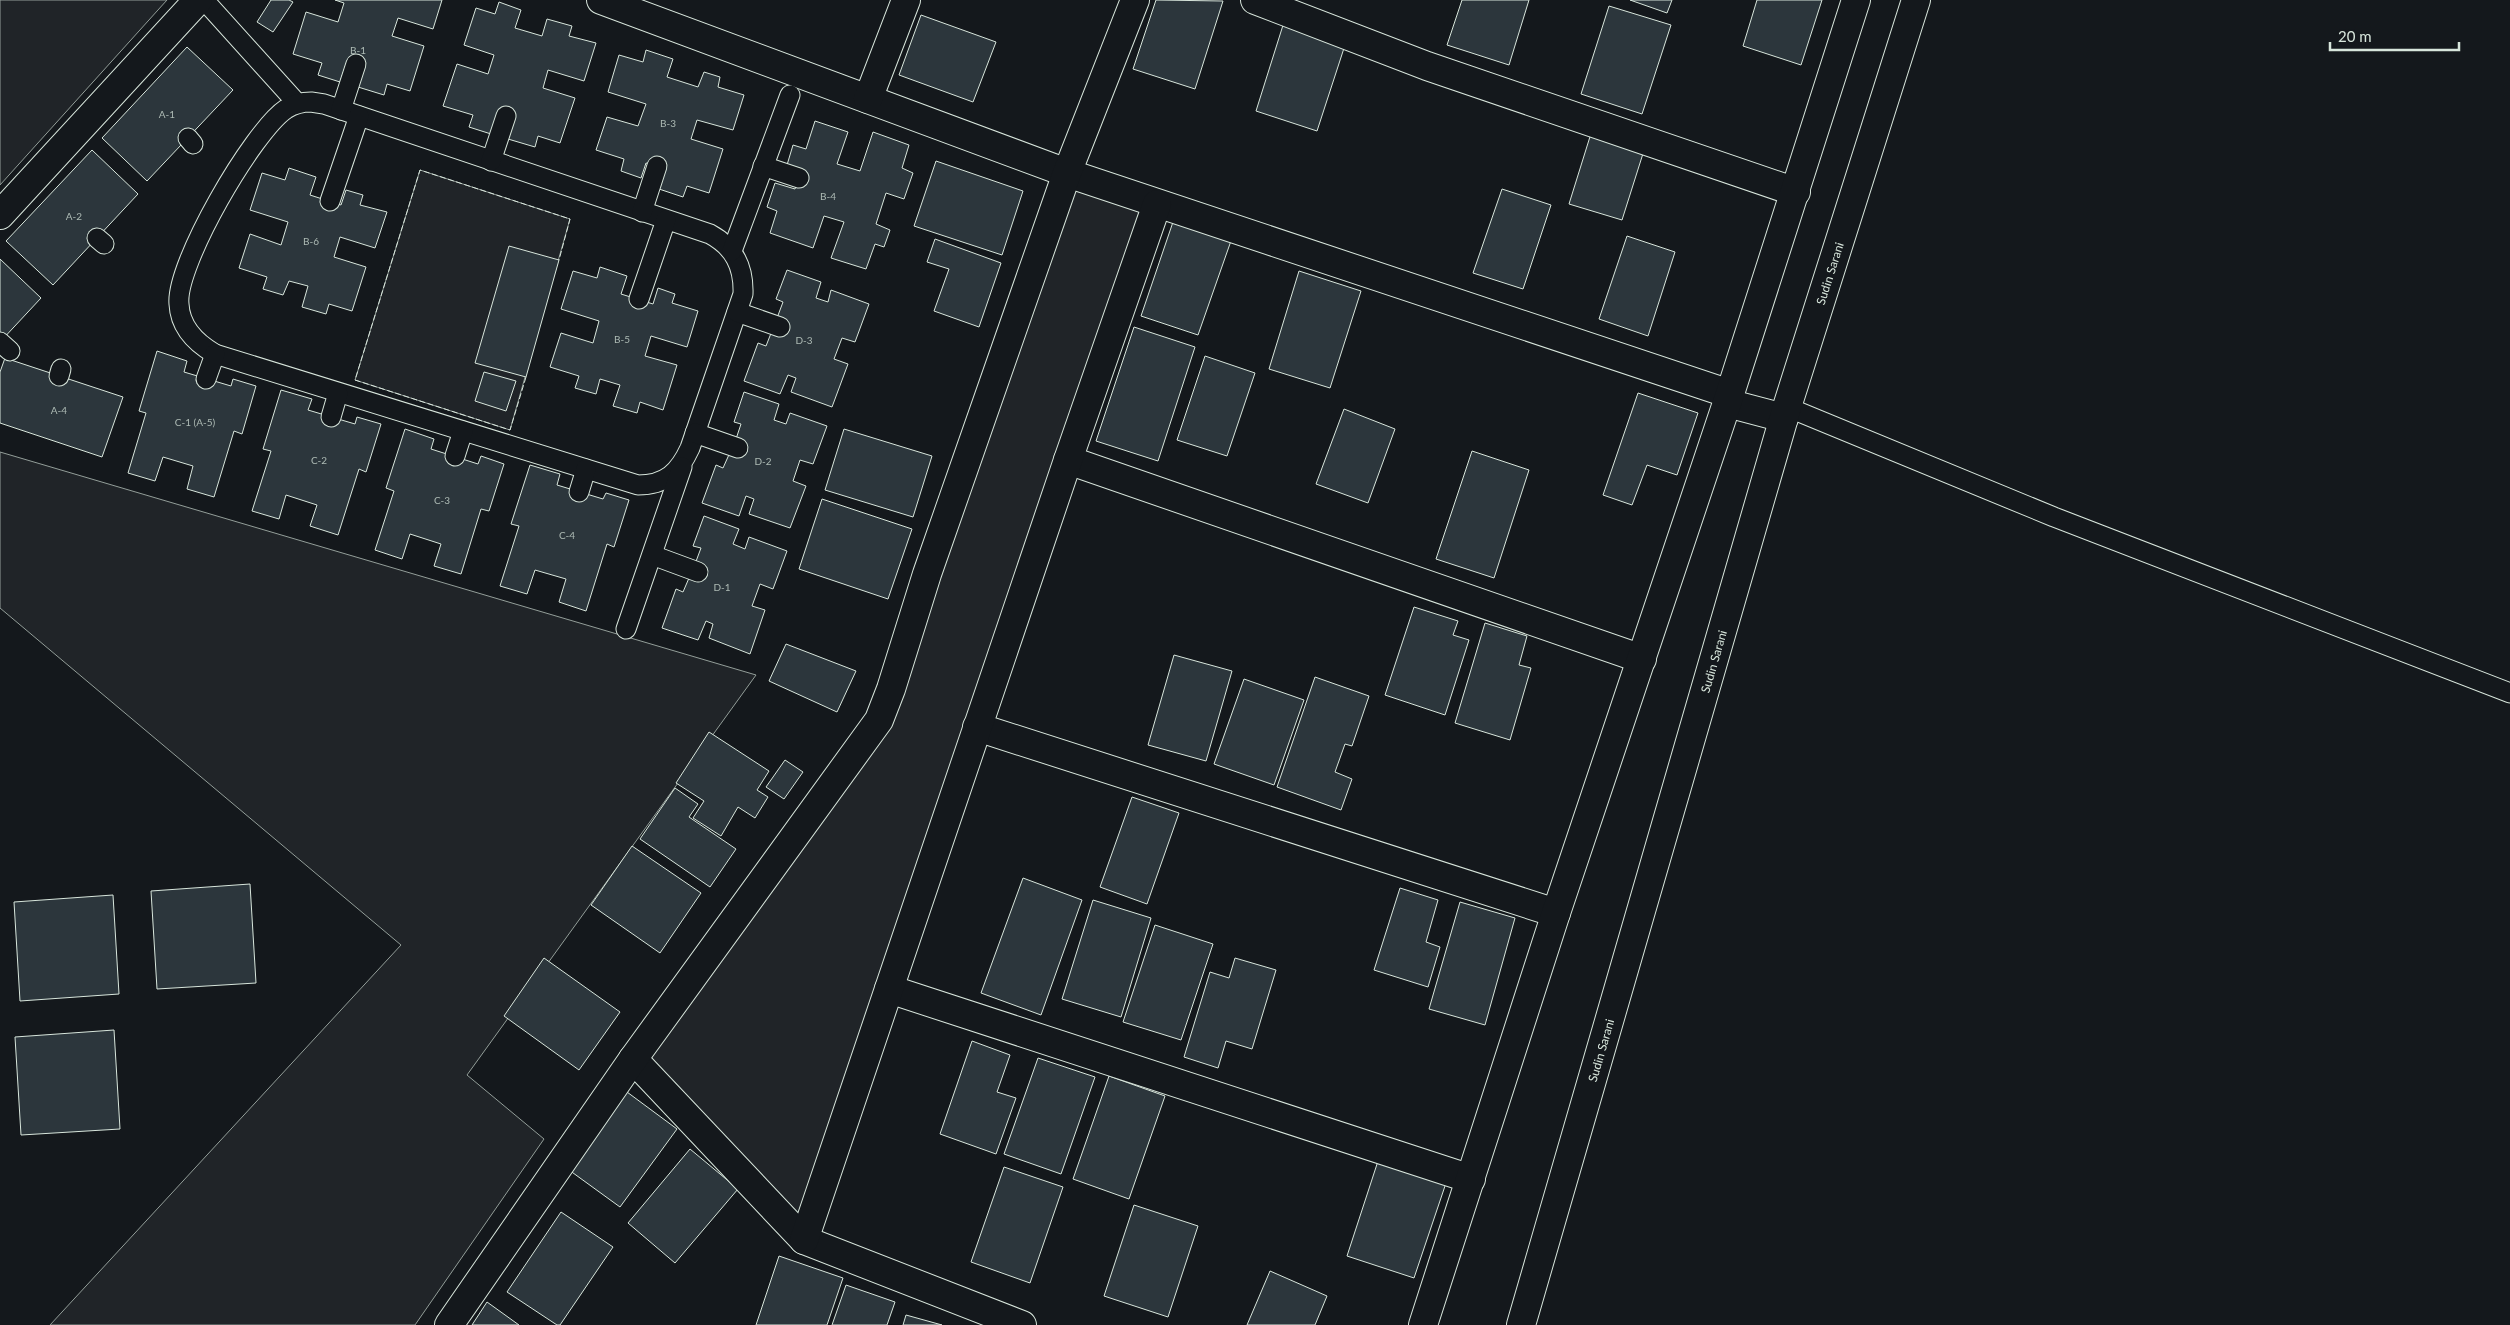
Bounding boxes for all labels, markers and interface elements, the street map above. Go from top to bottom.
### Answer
scale bar [2330,20,2459,52]
text: 20 m [2338,27,2372,45]
house number: B-1 [350,44,366,56]
house number: A-1 [159,108,175,120]
house number: B-3 [660,117,676,129]
house number: B-4 [820,190,836,202]
house number: A-2 [66,210,82,222]
house number: B-6 [303,235,319,247]
street label: Sudin Sarani [1812,240,1846,306]
house number: B-5 [614,333,630,345]
house number: D-3 [795,334,813,346]
house number: A-4 [51,404,67,416]
house number: C-1 (A-5) [175,416,216,428]
house number: C-2 [311,454,327,466]
house number: D-2 [754,455,772,467]
house number: C-3 [434,494,450,506]
house number: C-4 [559,529,575,541]
house number: D-1 [713,581,731,593]
street label: Sudin Sarani [1697,628,1730,694]
street label: Sudin Sarani [1584,1017,1617,1083]

